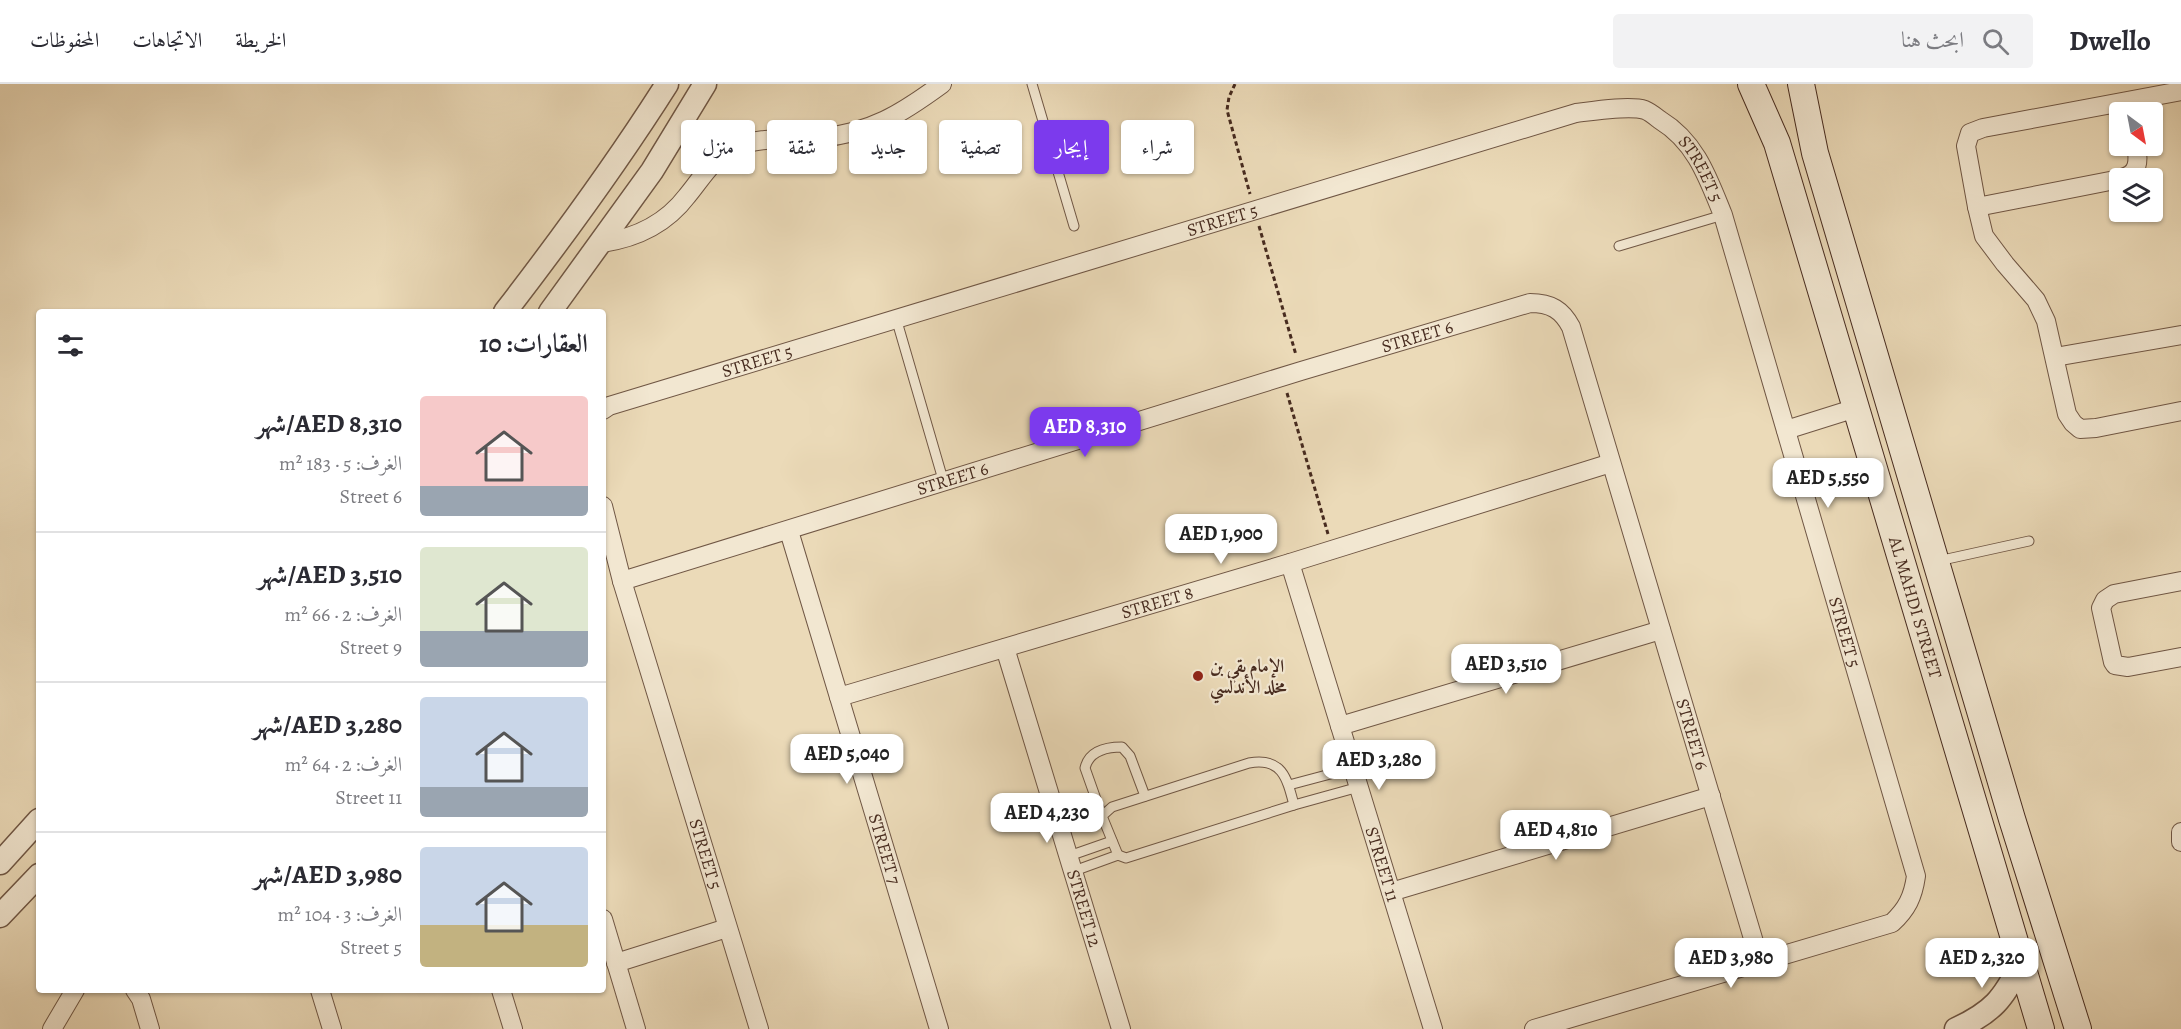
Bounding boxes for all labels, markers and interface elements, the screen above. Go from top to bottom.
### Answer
search box [1613,14,2033,68]
text: Dwello [2069,22,2151,60]
text: ابحث هنا [1901,25,1964,55]
icon: search [1979,25,2012,58]
text: المحفوظات [30,26,99,54]
text: الاتجاهات [132,26,202,54]
text: الخريطة [235,26,286,54]
north arrow [2109,102,2163,156]
map controls [2109,102,2163,222]
chip: منزل [681,120,755,174]
chip: شقة [767,120,837,174]
chip: جديد [849,120,927,174]
chip: تصفية [939,120,1022,174]
chip: إيجار [1034,120,1109,174]
chip: شراء [1121,120,1194,174]
street label: STREET 5 [1673,130,1729,206]
button: layers [2109,168,2163,222]
street label: STREET 5 [1184,198,1261,242]
street label: STREET 6 [1379,315,1456,358]
text: العقارات: 10 [479,326,588,361]
icon: filters [54,329,87,362]
street label: STREET 5 [719,339,795,383]
text: AED 8,310/شهر [256,406,402,441]
pin: AED 8,310 [1016,407,1154,458]
text: AED 8,310 [1044,413,1126,440]
icon: home [468,420,540,492]
text: الغرف: 5 · 183 m² [279,450,402,477]
street label: STREET 6 [914,456,991,501]
pin: AED 5,550 [1759,458,1897,509]
text: AED 5,550 [1787,464,1869,491]
text: Street 6 [340,483,402,510]
pin: AED 1,900 [1152,514,1290,565]
text: AED 1,900 [1179,520,1263,547]
street label: AL MAHDI STREET [1883,533,1948,681]
text: AED 3,510/شهر [258,557,402,592]
icon: home [468,571,540,643]
street label: STREET 8 [1118,580,1196,624]
street label: STREET 5 [1823,594,1867,671]
text: الغرف: 2 · 66 m² [285,601,402,628]
text: Street 9 [340,634,402,661]
pin: AED 3,510 [1437,644,1575,695]
text: AED 3,510 [1465,650,1547,677]
place label: الإمام بقي بن مخلد الأندلسي [1210,654,1288,704]
marker: الإمام بقي بن مخلد الأندلسي [1191,669,1205,683]
street label: STREET 6 [1670,696,1714,773]
text: AED 3,280/شهر [253,707,402,742]
icon: home [468,721,540,793]
pin: AED 5,040 [778,734,916,785]
text: AED 5,040 [804,740,890,767]
pin: AED 3,280 [1310,740,1448,791]
text: AED 3,280 [1336,746,1422,773]
text: الغرف: 2 · 64 m² [285,751,402,778]
text: Street 11 [335,784,402,811]
pin: AED 4,230 [978,793,1116,844]
text: AED 4,230 [1005,799,1089,826]
pin: AED 4,810 [1487,810,1625,861]
street label: STREET 7 [863,811,907,888]
street label: STREET 5 [683,816,728,892]
text: AED 4,810 [1514,816,1598,843]
street label: STREET 11 [1360,824,1405,905]
text: AED 3,980/شهر [254,857,402,892]
street label: STREET 12 [1061,867,1107,950]
icon: home [468,871,540,943]
text: الغرف: 3 · 104 m² [278,901,402,928]
text: Street 5 [340,934,402,961]
pin: AED 3,980 [1662,938,1800,989]
pin: AED 2,320 [1913,938,2051,989]
text: AED 3,980 [1689,944,1773,971]
text: AED 2,320 [1939,944,2025,971]

